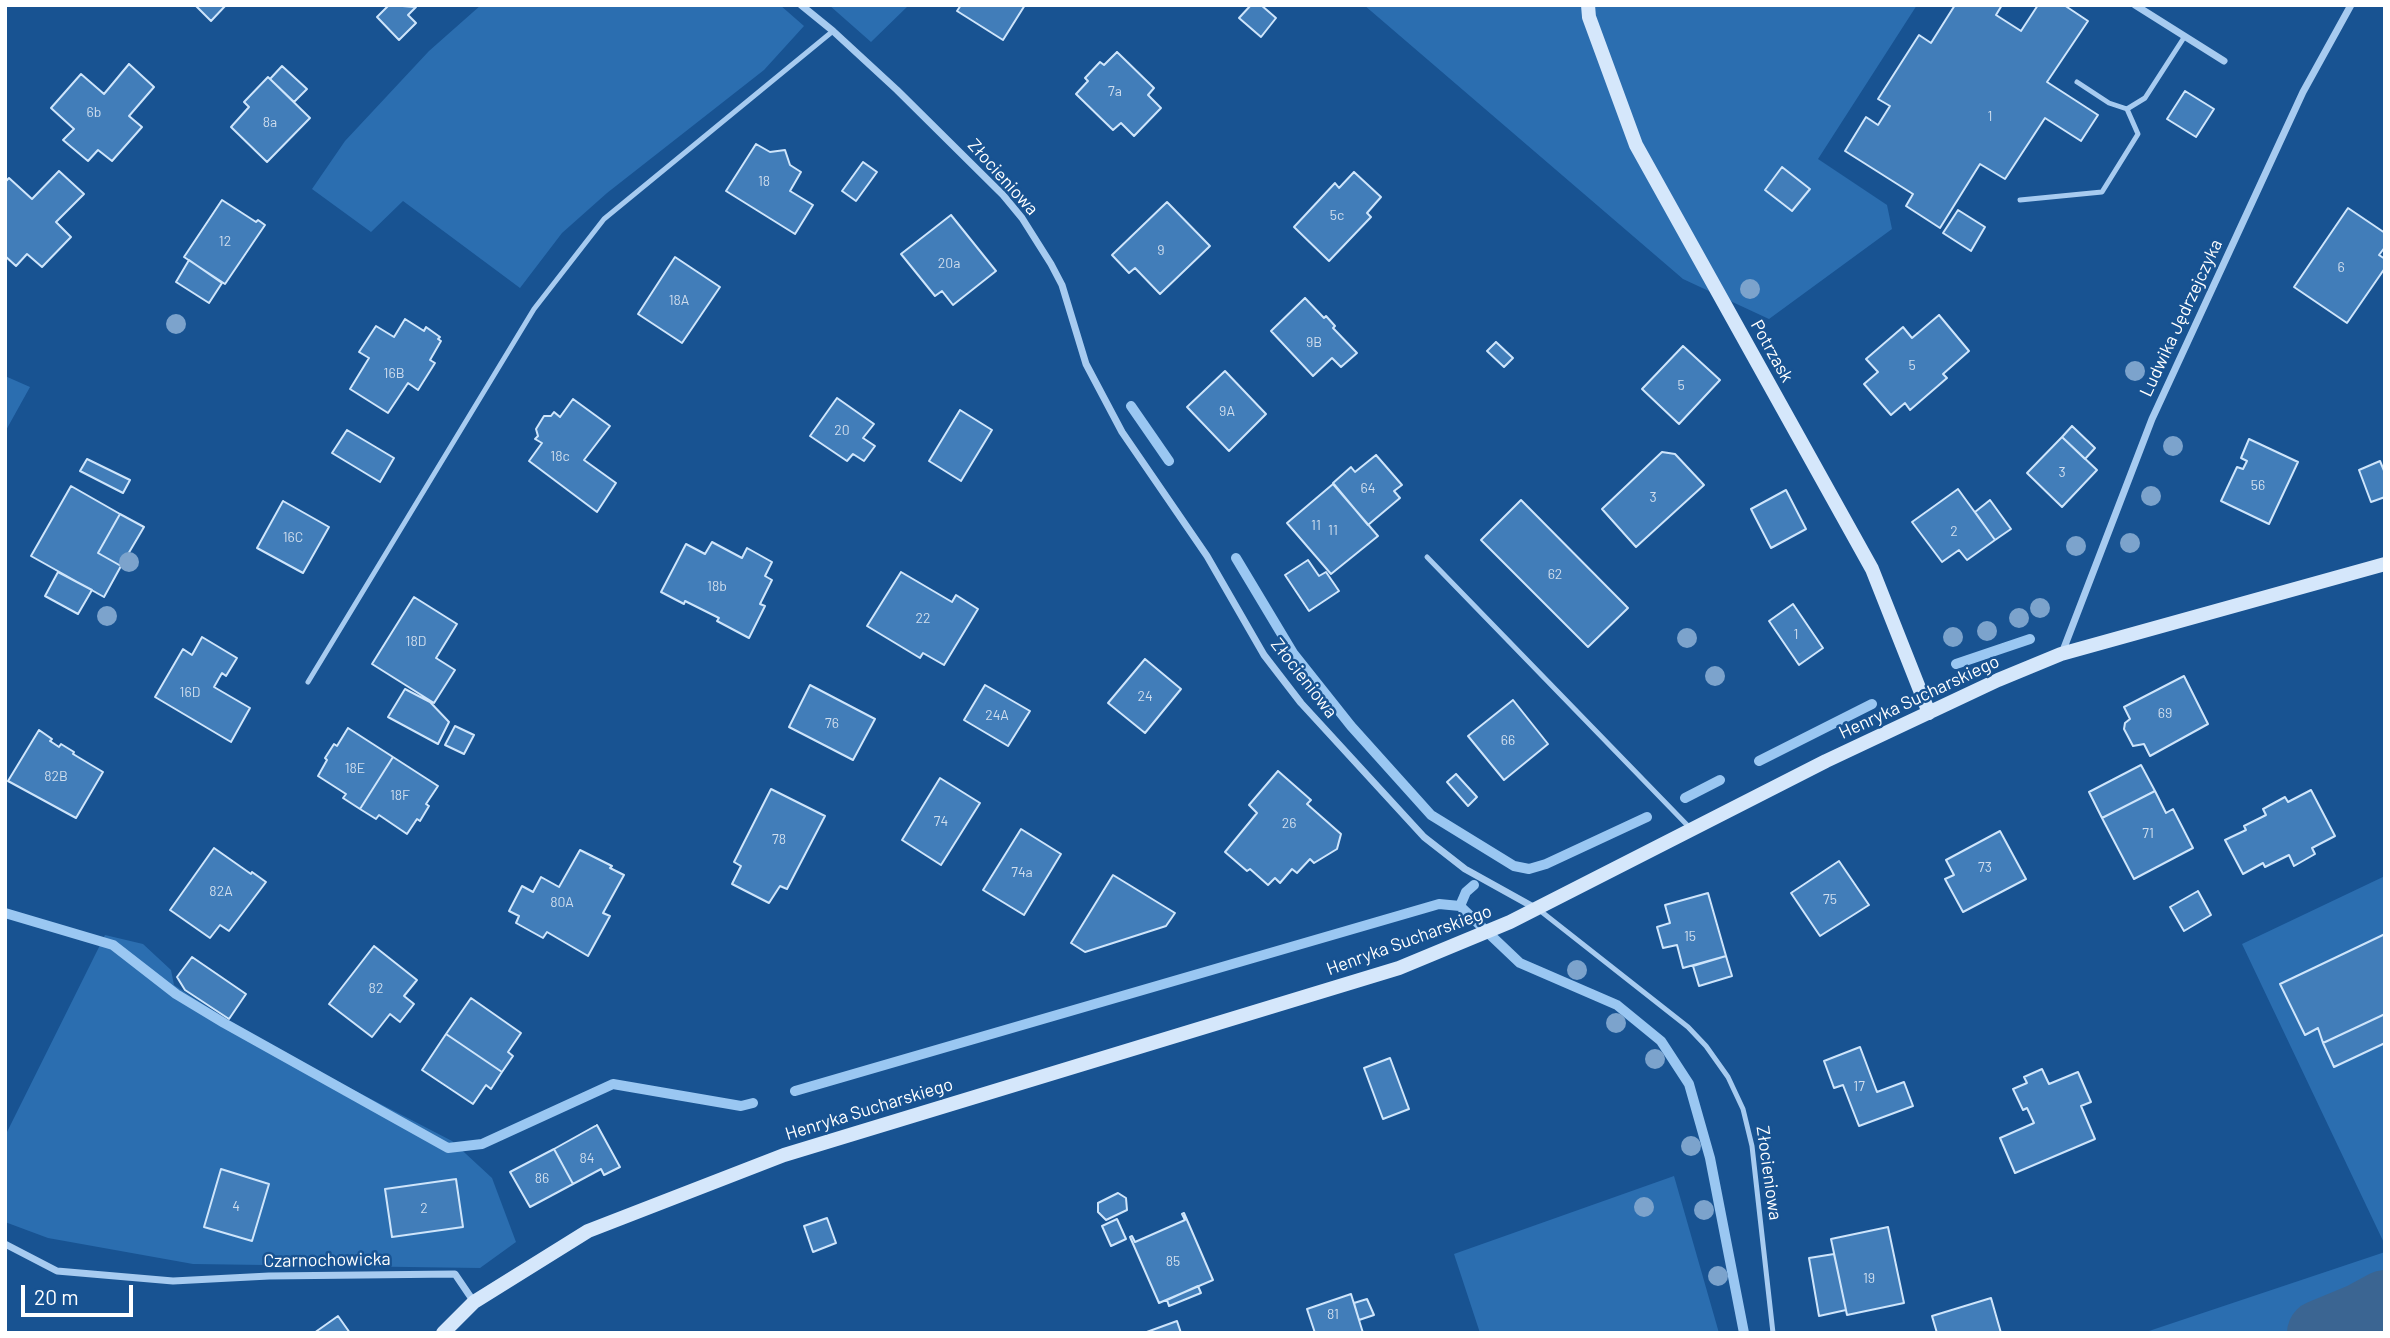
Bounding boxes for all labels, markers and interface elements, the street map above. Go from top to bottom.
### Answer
house number: 7a [1108,83,1122,99]
house number: 6b [87,104,101,120]
house number: 1 [1988,108,1992,124]
house number: 8a [263,114,277,130]
street label: Złocieniowa [963,134,1043,220]
house number: 18 [758,173,770,189]
house number: 5c [1330,207,1344,223]
house number: 12 [219,233,231,249]
street label: Ludwika Jędrzejczyka [2135,236,2227,400]
house number: 9 [1157,242,1165,258]
house number: 20a [938,255,960,271]
house number: 6 [2337,259,2345,275]
house number: 18A [669,292,689,308]
street label: Potrzask [1746,316,1798,386]
house number: 9B [1306,334,1322,350]
house number: 5 [1908,357,1916,373]
house number: 16B [384,365,404,381]
house number: 5 [1677,377,1685,393]
house number: 9A [1219,403,1235,419]
house number: 20 [834,422,850,438]
house number: 18c [550,448,570,464]
house number: 3 [2058,464,2066,480]
house number: 56 [2251,477,2265,493]
house number: 64 [1361,480,1375,496]
house number: 3 [1649,489,1657,505]
house number: 11 [1311,517,1321,533]
house number: 11 [1328,522,1338,538]
house number: 2 [1950,523,1958,539]
house number: 16C [283,529,303,545]
house number: 62 [1548,566,1562,582]
house number: 18b [707,578,727,594]
house number: 22 [915,610,931,626]
house number: 1 [1794,626,1798,642]
house number: 18D [406,633,426,649]
street label: Złocieniowa [1266,634,1342,722]
street label: Henryka Sucharskiego [1835,650,2003,744]
house number: 16D [180,684,200,700]
house number: 24 [1137,688,1153,704]
house number: 69 [2158,705,2172,721]
house number: 24A [985,707,1009,723]
house number: 76 [825,715,839,731]
house number: 66 [1501,732,1515,748]
house number: 18E [345,760,365,776]
house number: 82B [44,768,68,784]
house number: 18F [390,787,410,803]
house number: 74 [934,813,948,829]
house number: 26 [1282,815,1296,831]
house number: 71 [2142,825,2154,841]
house number: 78 [772,831,786,847]
house number: 73 [1978,859,1992,875]
house number: 74a [1011,864,1033,880]
house number: 82A [209,883,233,899]
house number: 75 [1823,891,1837,907]
house number: 80A [550,894,574,910]
street label: Henryka Sucharskiego [1323,900,1495,980]
house number: 15 [1684,928,1696,944]
house number: 82 [369,980,383,996]
street label: Henryka Sucharskiego [783,1073,955,1145]
house number: 17 [1853,1078,1865,1094]
street label: Złocieniowa [1752,1124,1786,1222]
house number: 84 [579,1150,595,1166]
house number: 86 [535,1170,549,1186]
house number: 4 [232,1198,240,1214]
house number: 2 [420,1200,428,1216]
street label: Czarnochowicka [263,1248,391,1272]
house number: 85 [1166,1253,1180,1269]
house number: 19 [1863,1270,1875,1286]
scale bar [24,1272,136,1316]
text: 20 m [34,1284,79,1309]
house number: 81 [1327,1306,1339,1322]

